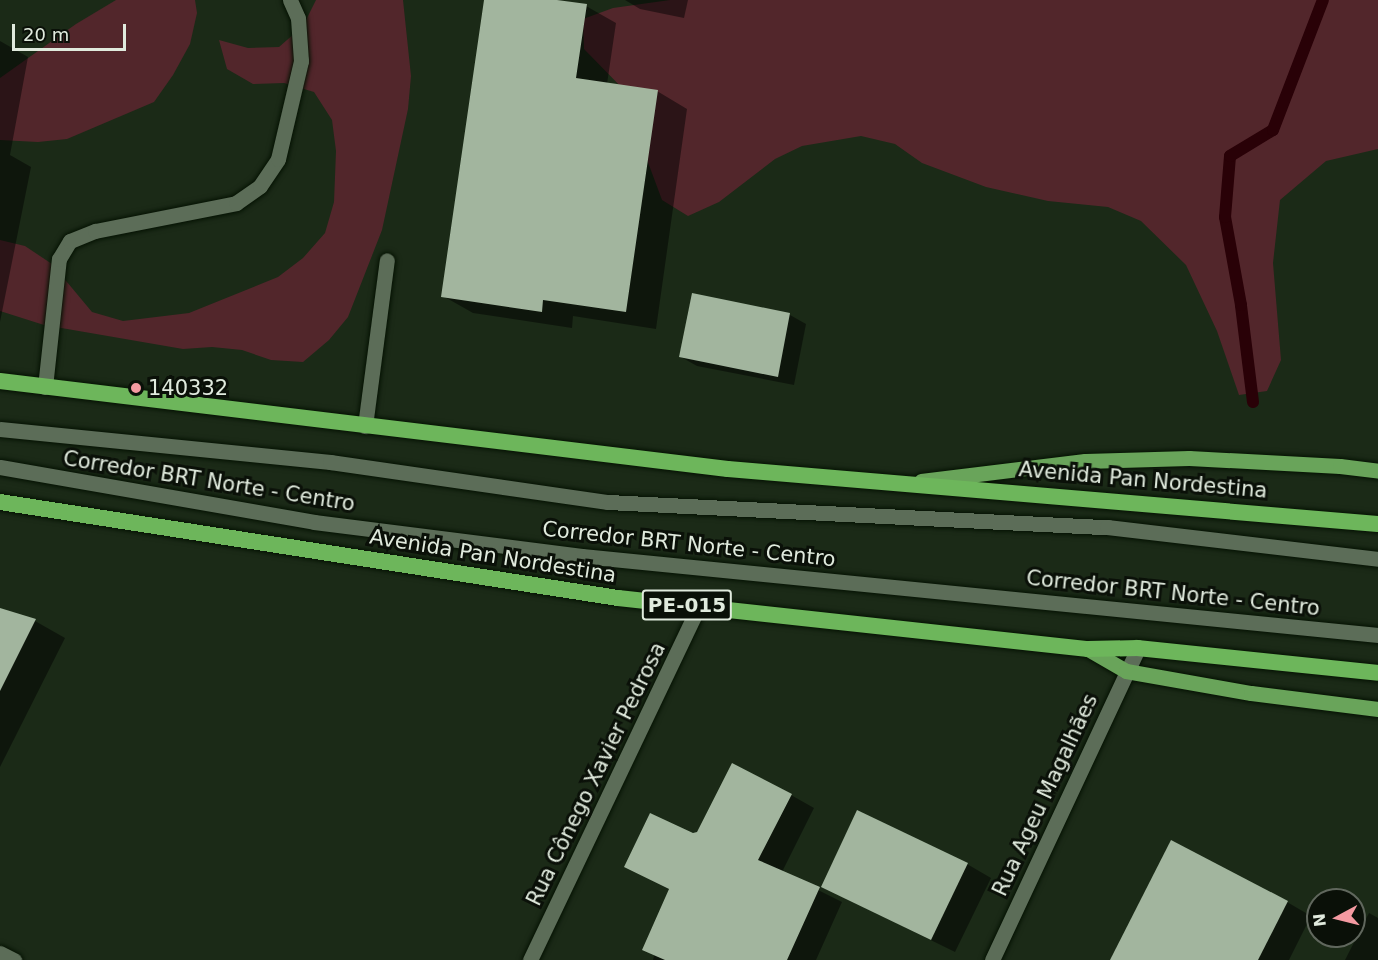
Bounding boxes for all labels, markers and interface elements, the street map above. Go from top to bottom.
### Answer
scale bar [15,12,129,50]
text: 20 m [23,24,69,45]
place label: 140332 [148,375,228,401]
marker: 140332 [129,381,143,395]
street label: Corredor BRT Norte - Centro [61,446,357,516]
street label: Avenida Pan Nordestina [1018,457,1268,503]
street label: Corredor BRT Norte - Centro [541,516,837,572]
street label: Avenida Pan Nordestina [368,524,618,588]
street label: Corredor BRT Norte - Centro [1025,565,1321,621]
road number: PE-015 [640,588,734,622]
street label: Rua Cônego Xavier Pedrosa [521,638,671,910]
street label: Rua Ageu Magalhães [987,690,1103,900]
north arrow [1306,888,1366,948]
text: N [1309,912,1330,928]

